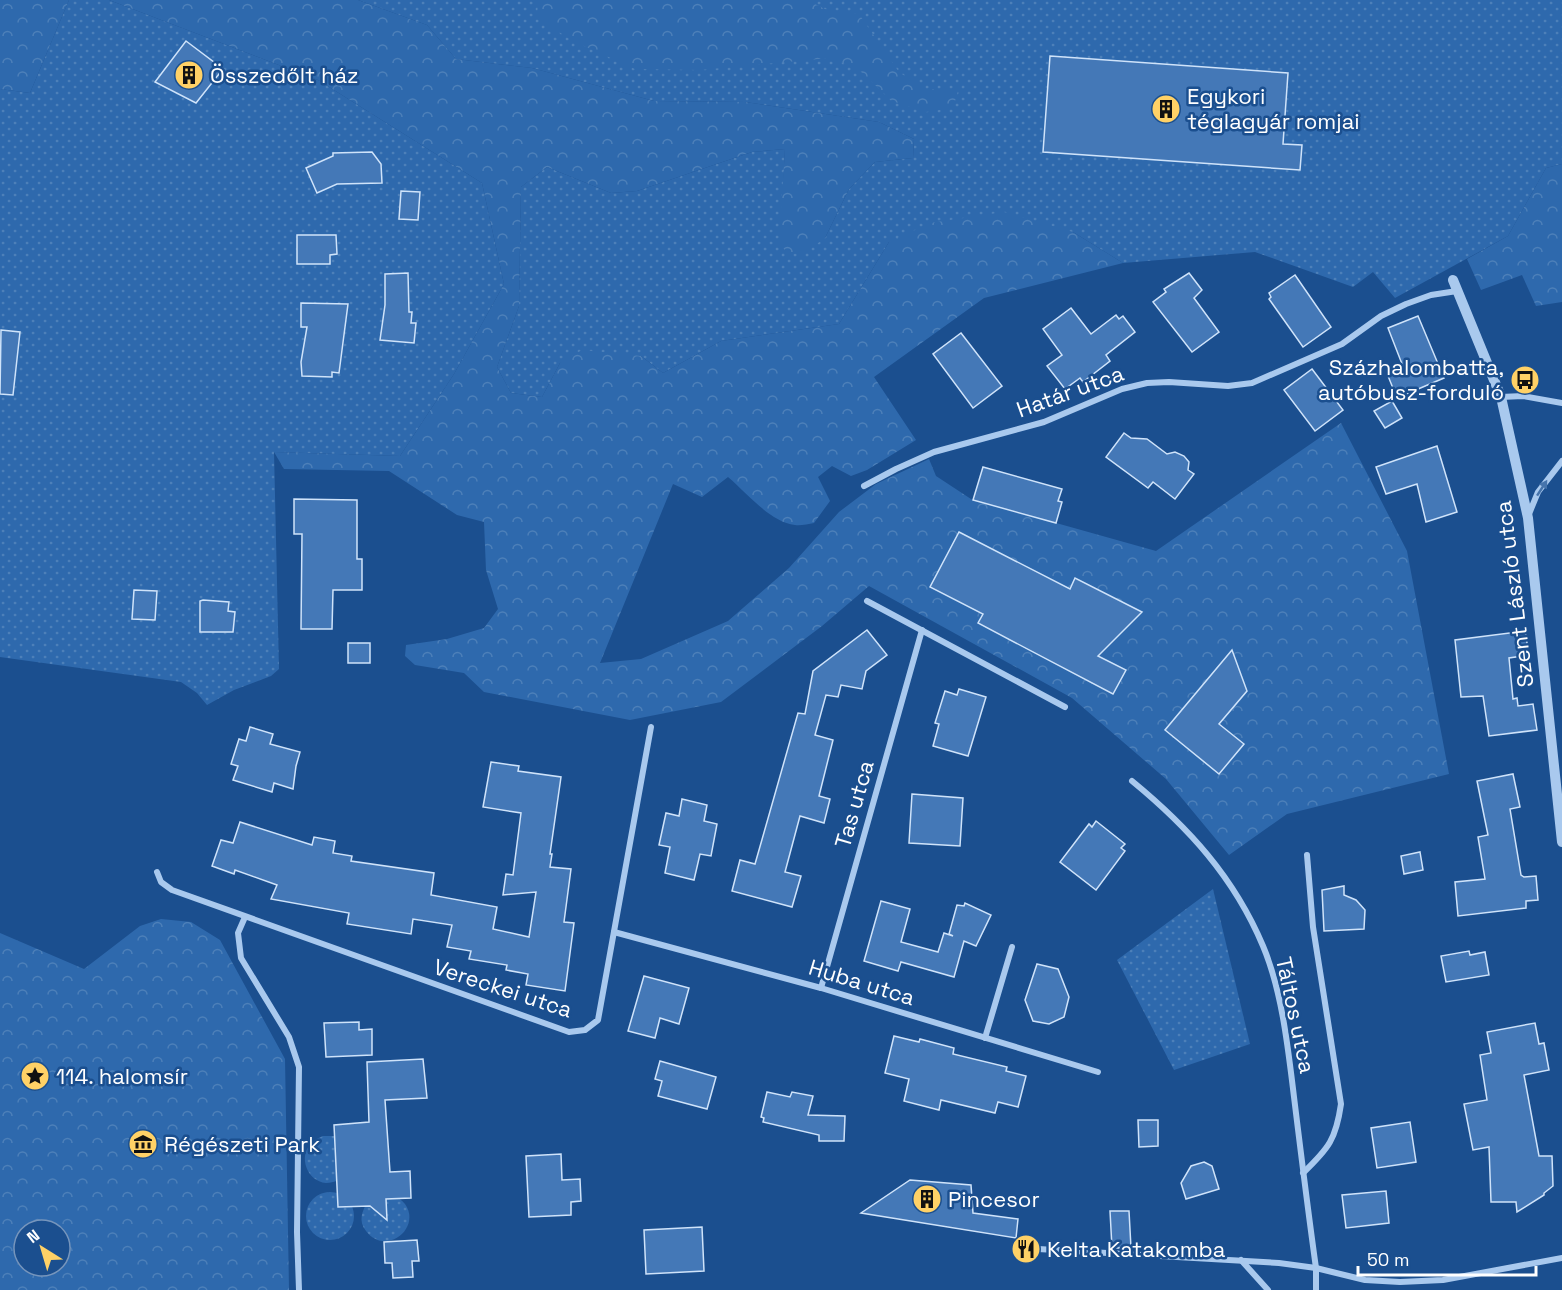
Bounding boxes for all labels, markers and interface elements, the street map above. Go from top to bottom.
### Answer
building icon: Összedőlt ház [173,59,205,91]
place label: Összedőlt ház [210,61,359,89]
place label: Egykori téglagyár romjai [1187,82,1360,135]
building icon: Egykori téglagyár romjai [1150,93,1182,125]
place label: Százhalombatta, autóbusz-forduló [1318,353,1504,406]
street label: Határ utca [1013,359,1128,423]
bus stop icon: Százhalombatta, autóbusz-forduló [1509,364,1541,396]
one-way arrow [1536,480,1547,496]
street label: Szent László utca [1489,499,1539,689]
street label: Tas utca [828,757,880,851]
street label: Vereckei utca [430,952,576,1024]
street label: Huba utca [806,953,919,1011]
street label: Táltos utca [1270,954,1322,1076]
place icon: 114. halomsír [19,1060,51,1092]
place label: 114. halomsír [56,1062,188,1090]
museum icon: Régészeti Park [127,1128,159,1160]
place label: Régészeti Park [164,1130,320,1158]
building icon: Pincesor [911,1183,943,1215]
place label: Pincesor [948,1185,1040,1213]
north arrow [12,1218,72,1278]
text: N [23,1225,44,1248]
restaurant icon: Kelta Katakomba [1010,1233,1042,1265]
place label: Kelta Katakomba [1047,1235,1226,1263]
scale bar [1358,1239,1536,1277]
text: 50 m [1367,1248,1409,1271]

